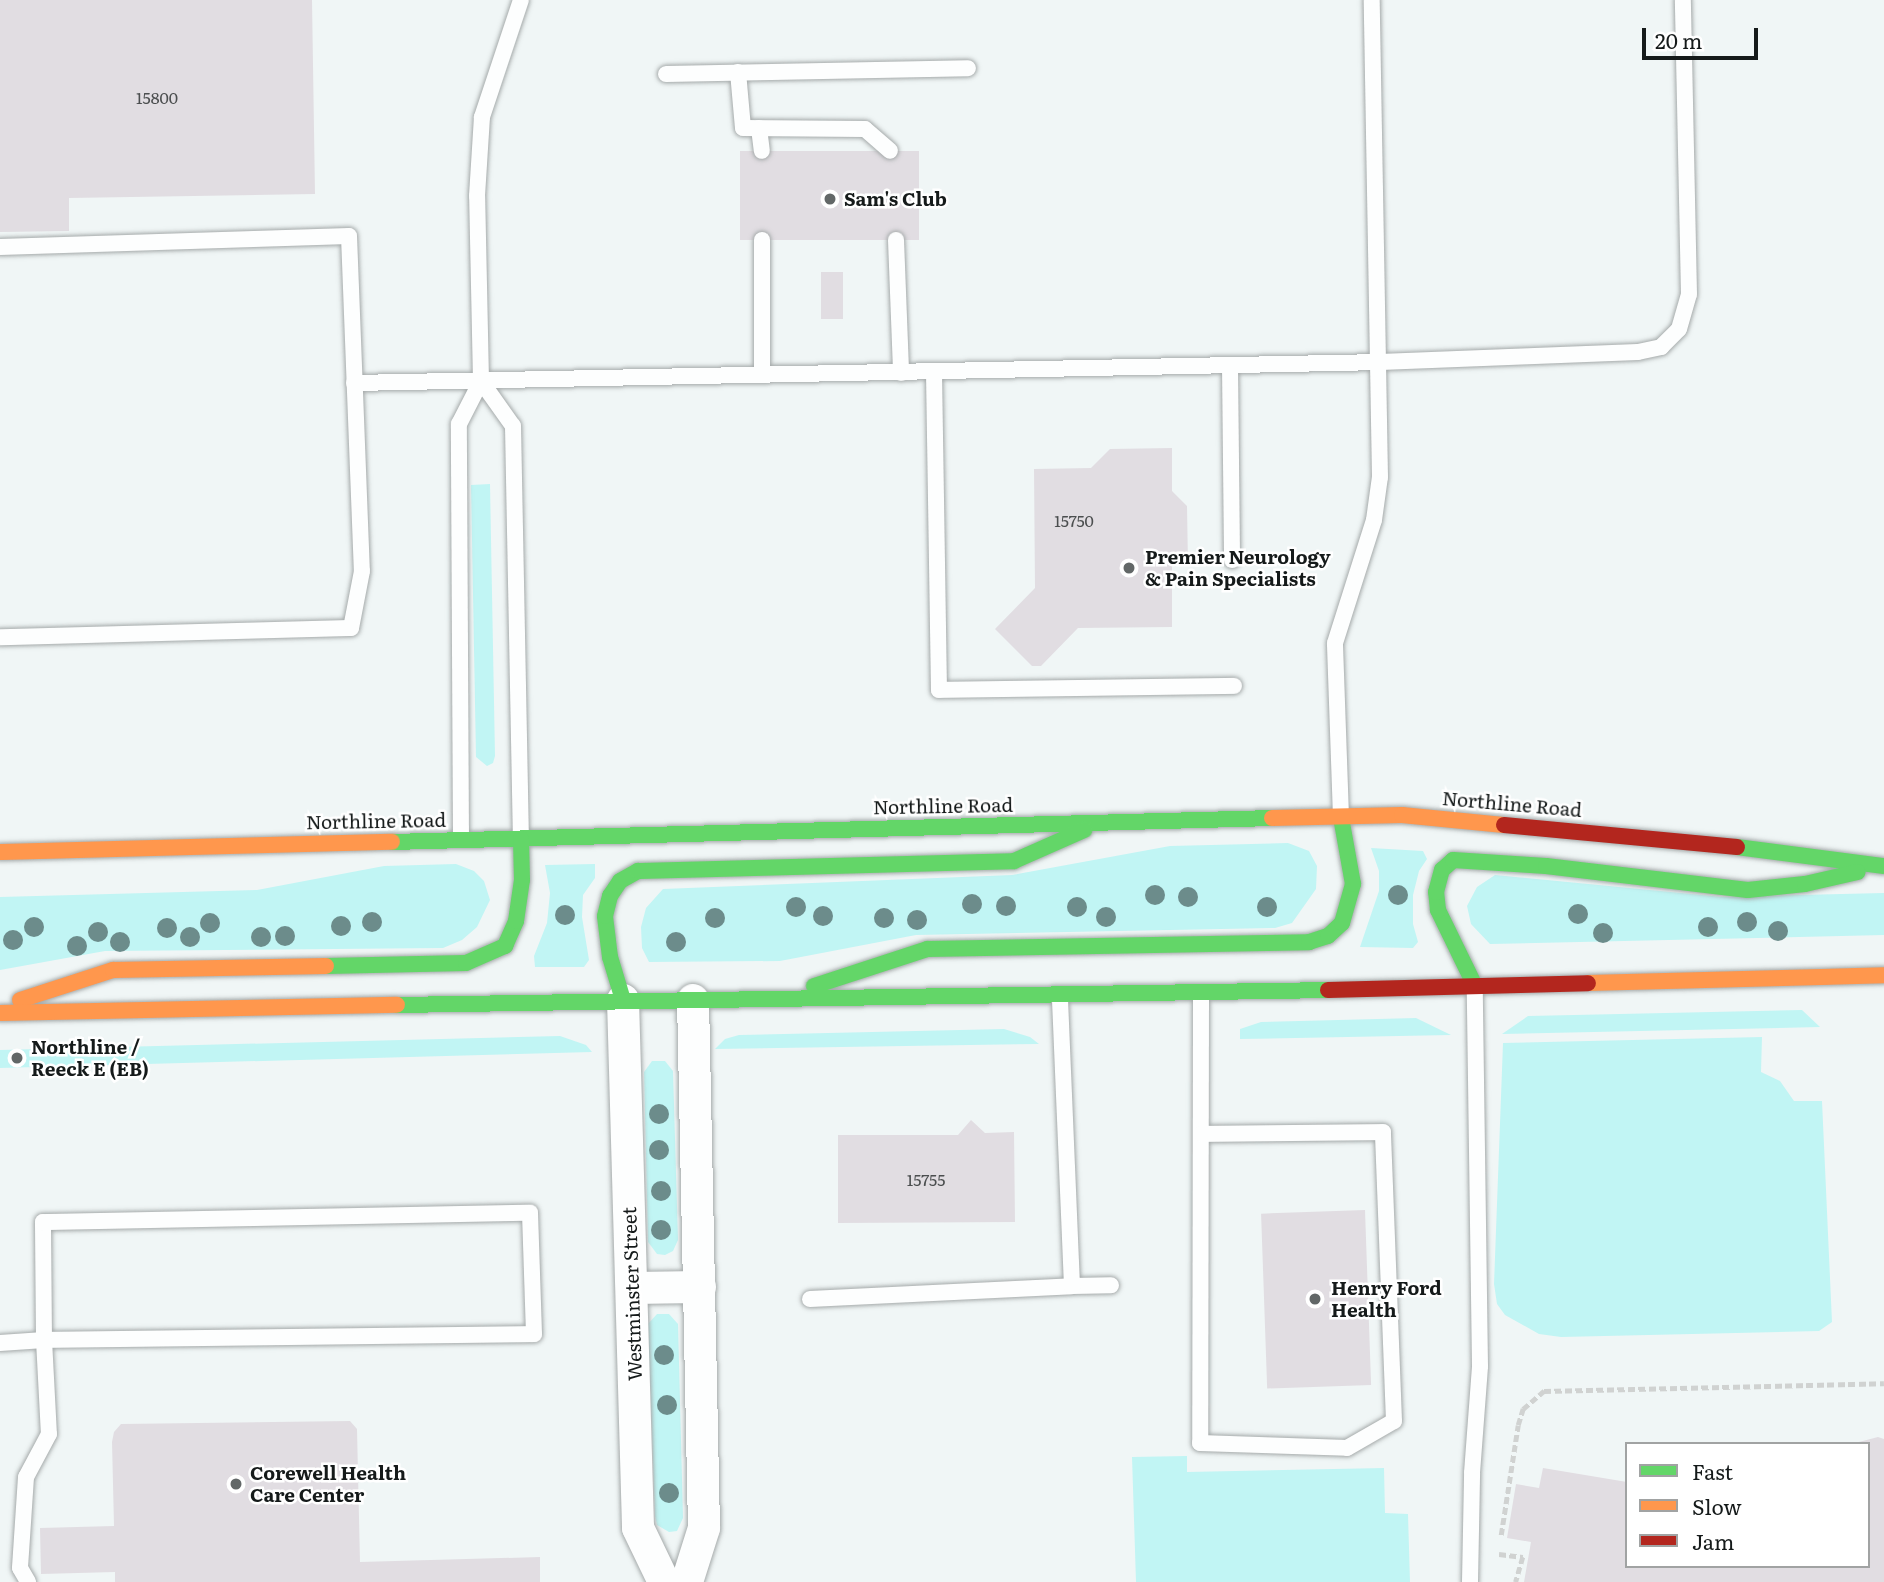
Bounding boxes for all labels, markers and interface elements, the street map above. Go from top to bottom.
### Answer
scale bar [1646,14,1762,58]
text: 20 m [1655,24,1702,55]
house number: 15800 [136,87,178,107]
place label: Sam's Club [844,188,947,210]
marker: Sam's Club [822,191,838,207]
house number: 15750 [1054,510,1094,530]
place label: Premier Neurology & Pain Specialists [1145,546,1331,590]
marker: Premier Neurology & Pain Specialists [1119,558,1139,578]
street label: Northline Road [1441,787,1583,821]
street label: Northline Road [873,793,1013,819]
street label: Northline Road [306,808,446,834]
place label: Northline / Reeck E (EB) [31,1036,149,1080]
marker: Northline / Reeck E (EB) [9,1050,25,1066]
house number: 15755 [907,1169,945,1189]
street label: Westminster Street [618,1207,646,1381]
place label: Henry Ford Health [1331,1277,1442,1321]
marker: Henry Ford Health [1305,1289,1325,1309]
legend [1625,1442,1870,1568]
text: Fast [1692,1455,1733,1486]
place label: Corewell Health Care Center [250,1462,406,1506]
marker: Corewell Health Care Center [228,1476,244,1492]
text: Slow [1692,1490,1742,1521]
text: Jam [1692,1525,1734,1556]

